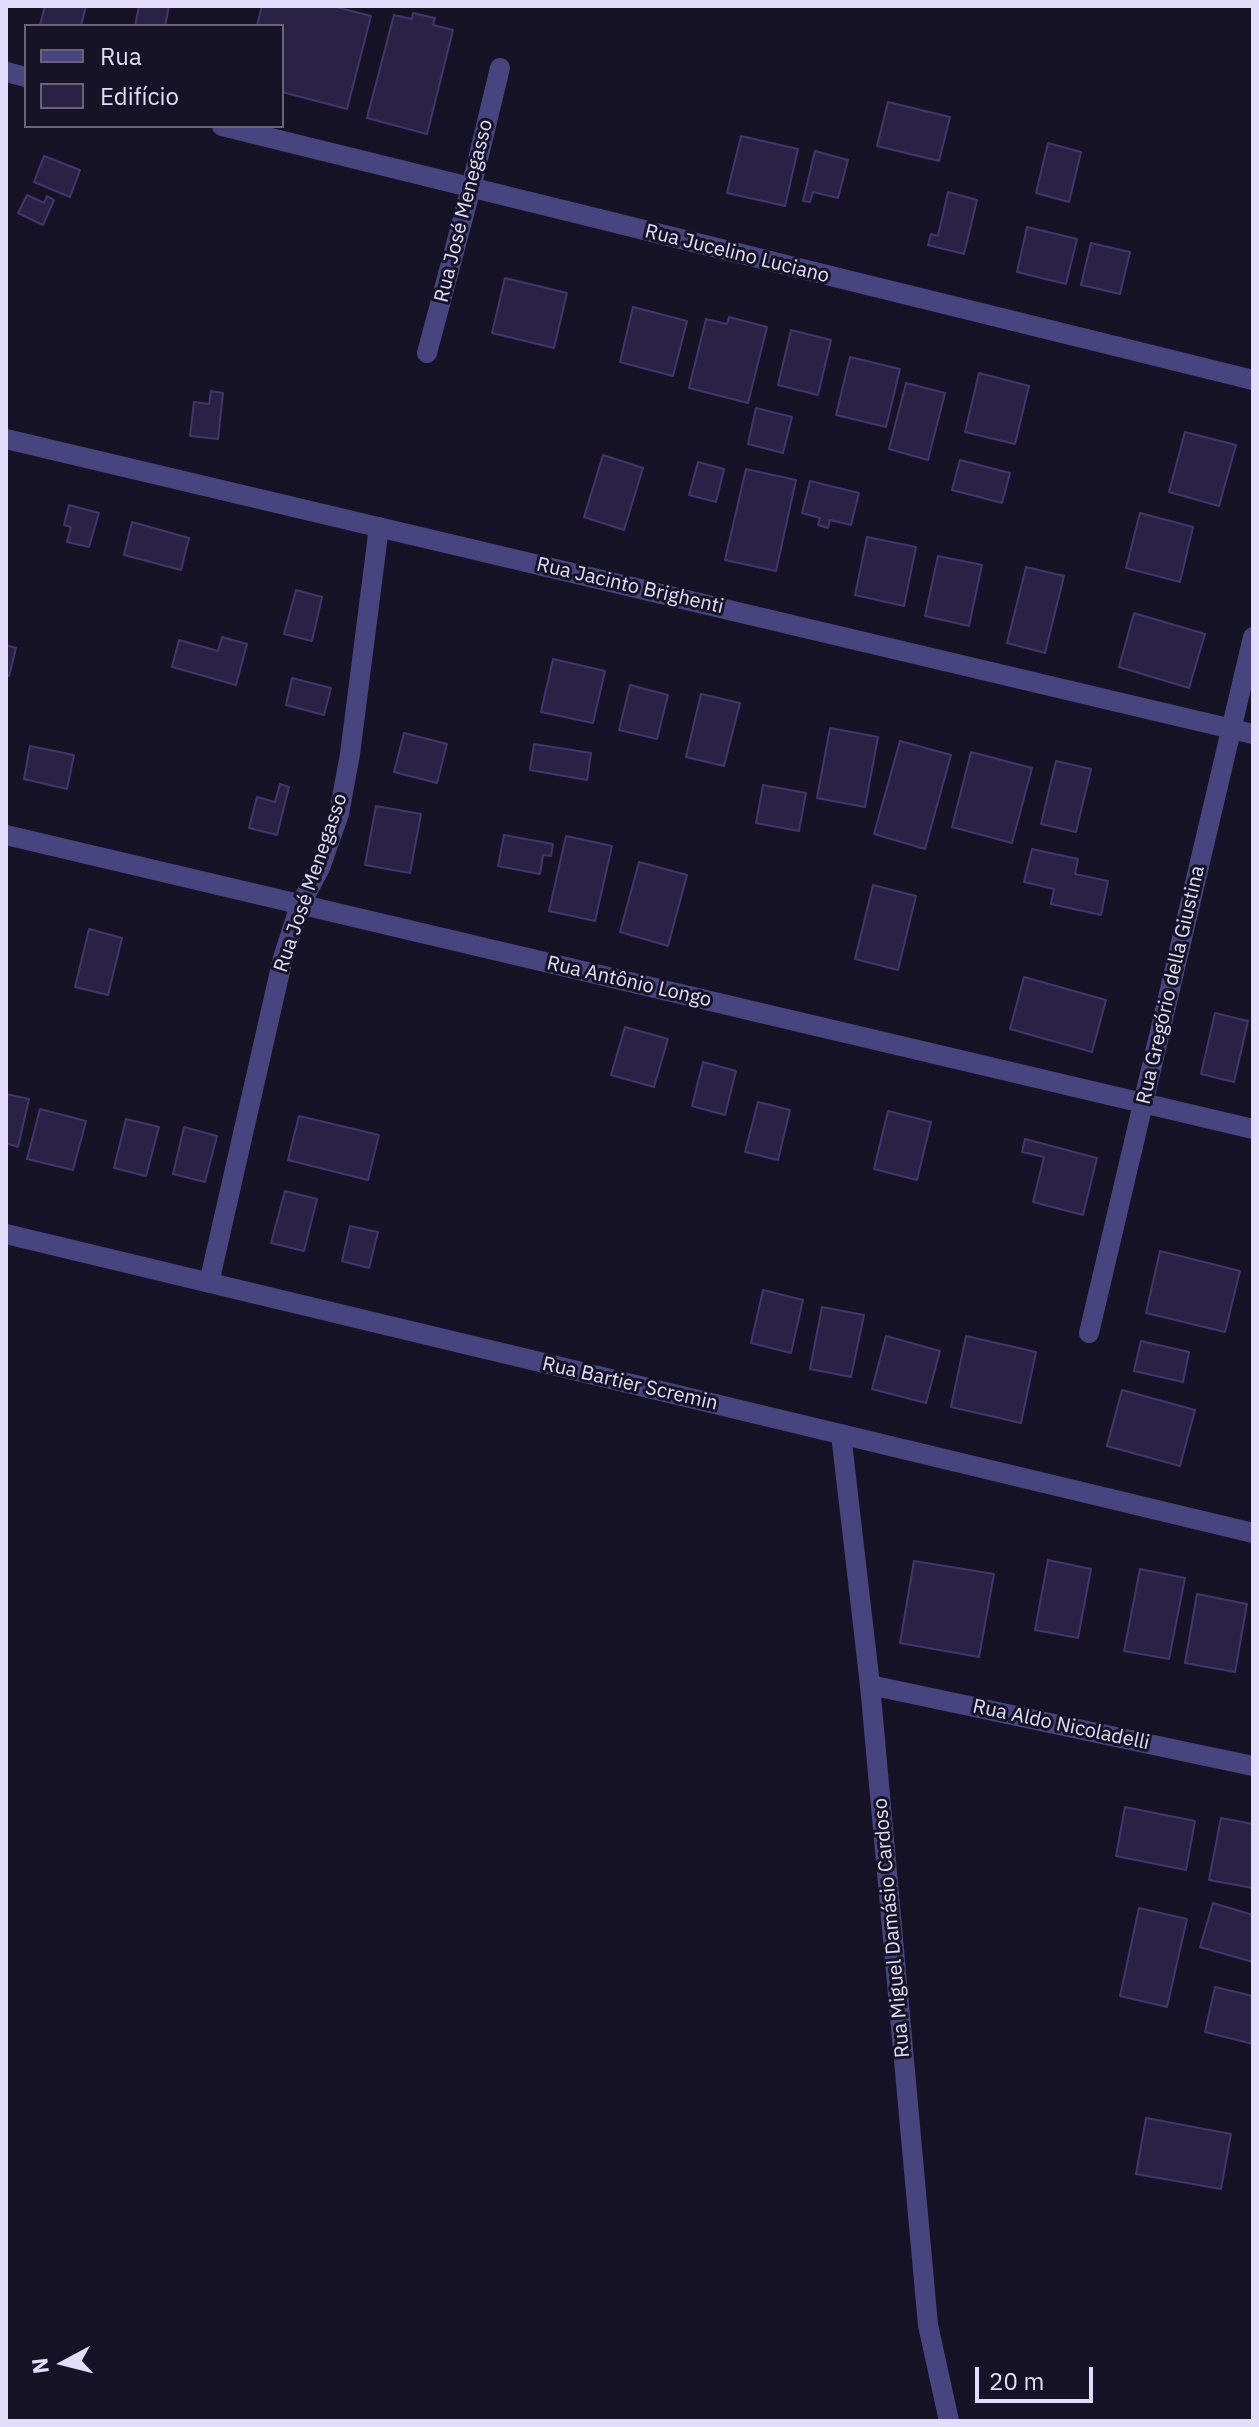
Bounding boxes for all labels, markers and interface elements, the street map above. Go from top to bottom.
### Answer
legend [24,24,284,128]
text: Rua [100,40,142,72]
text: Edifício [100,80,179,112]
street label: Rua José Menegasso [430,117,498,305]
street label: Rua Jucelino Luciano [642,219,832,289]
street label: Rua Jacinto Brighenti [534,553,726,619]
street label: Rua José Menegasso [269,790,353,976]
street label: Rua Gregório della Giustina [1132,863,1210,1107]
street label: Rua Antônio Longo [544,951,714,1013]
street label: Rua Bartier Scremin [540,1352,720,1416]
street label: Rua Aldo Nicoladelli [970,1695,1152,1755]
street label: Rua Miguel Damásio Cardoso [869,1797,915,2059]
north arrow [24,2323,104,2403]
scale bar [979,2351,1097,2401]
text: N [24,2356,55,2376]
text: 20 m [989,2365,1044,2397]

